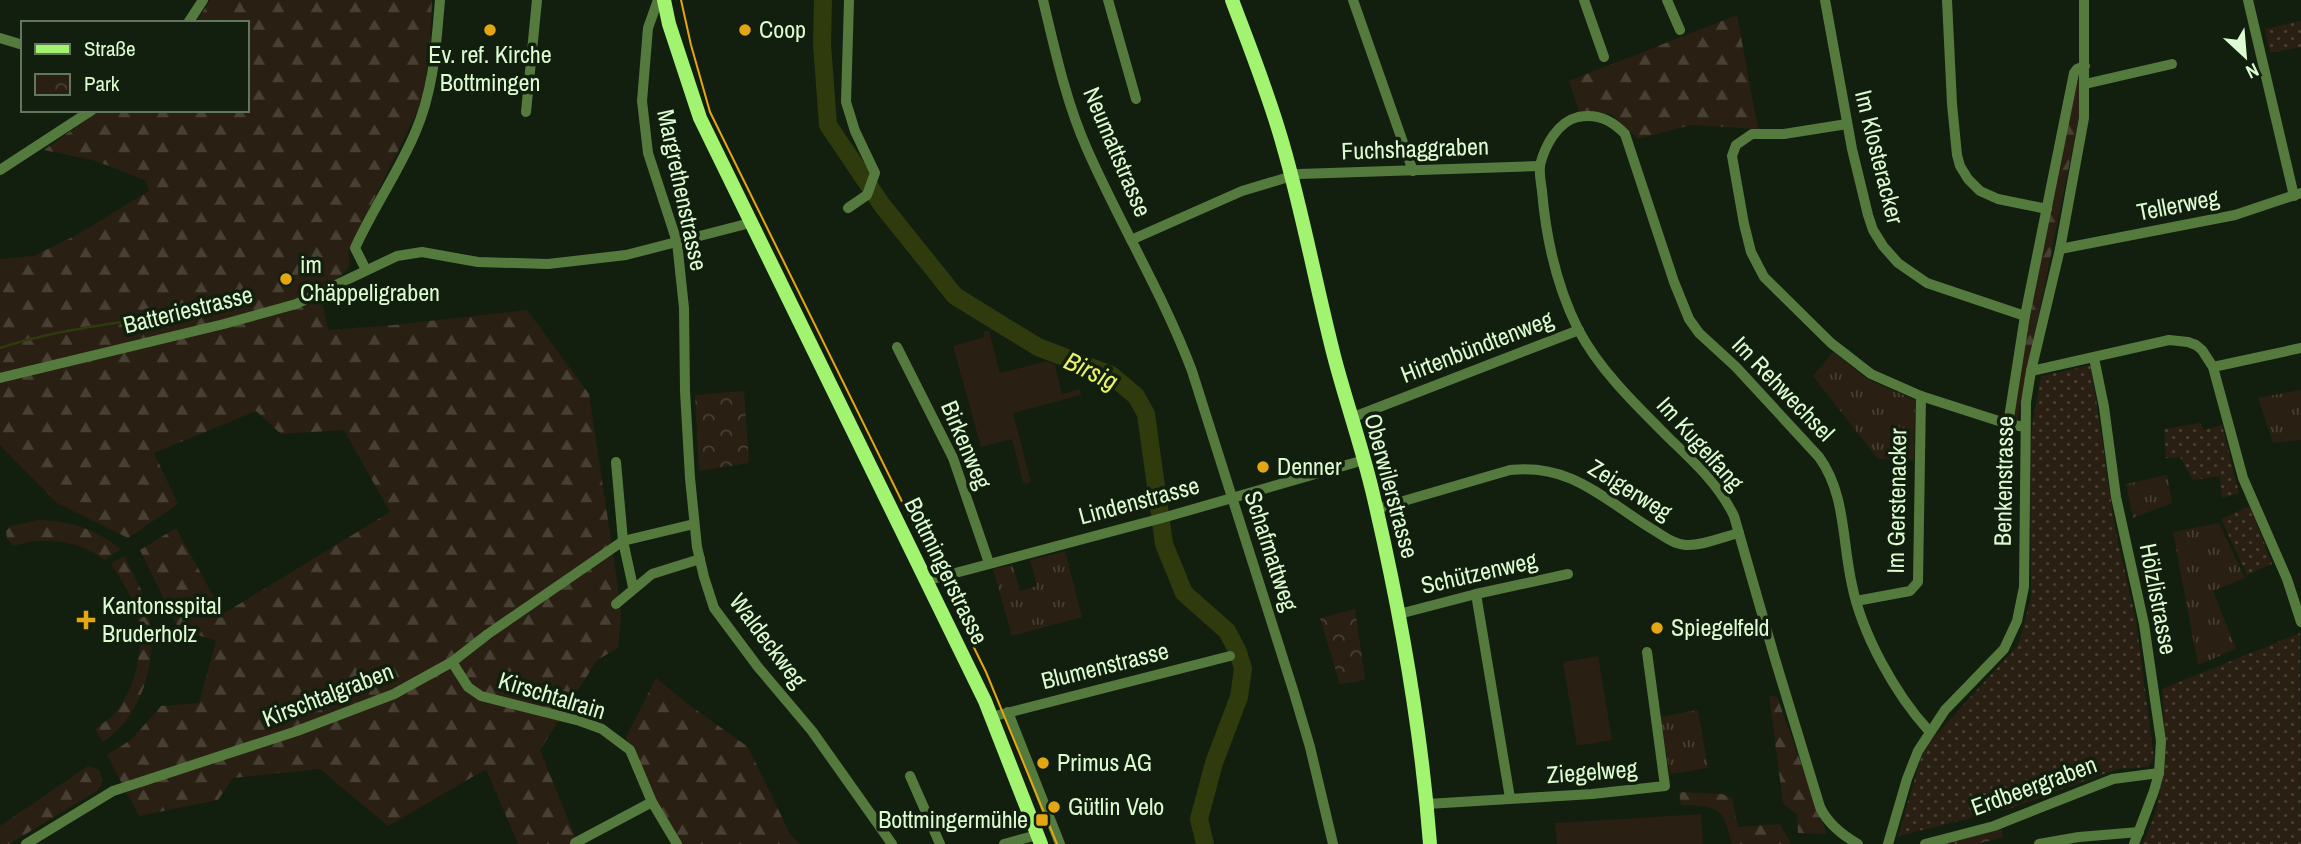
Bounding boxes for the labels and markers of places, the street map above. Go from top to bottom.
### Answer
place label: Coop [759,13,806,45]
marker: Ev. ref. Kirche Bottmingen [482,22,498,38]
marker: Coop [737,22,753,38]
place label: Ev. ref. Kirche Bottmingen [428,38,552,98]
place label: im Chäppeligraben [300,248,440,308]
marker: im Chäppeligraben [278,271,294,287]
place label: Denner [1277,450,1342,482]
marker: Denner [1255,459,1271,475]
place label: Kantonsspital Bruderholz [102,589,221,649]
marker: Kantonsspital Bruderholz [76,610,96,630]
place label: Spiegelfeld [1671,611,1769,643]
marker: Spiegelfeld [1649,620,1665,636]
place label: Primus AG [1057,746,1152,778]
marker: Primus AG [1035,755,1051,771]
place label: Gütlin Velo [1068,790,1164,822]
marker: Gütlin Velo [1046,799,1062,815]
place label: Bottmingermühle [878,803,1028,835]
marker: Bottmingermühle [1034,812,1050,828]

